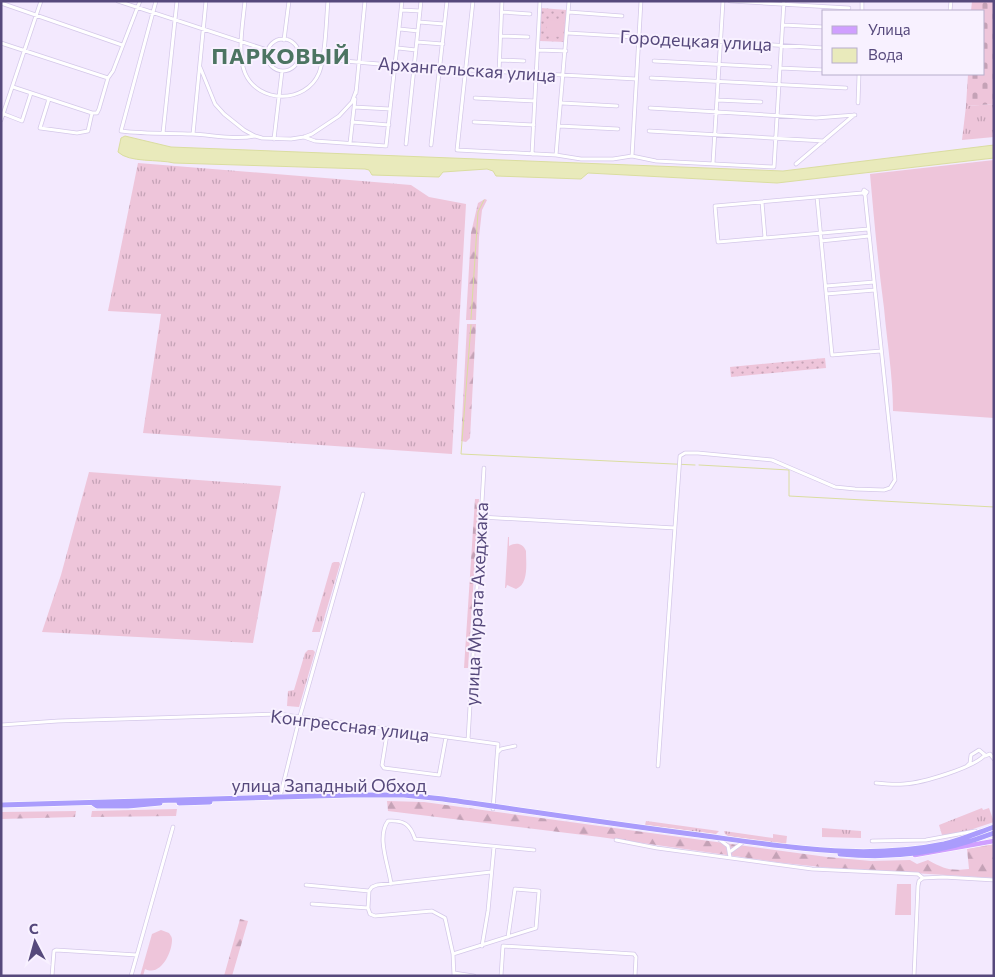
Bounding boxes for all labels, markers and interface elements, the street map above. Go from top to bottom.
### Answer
legend [822,10,985,75]
text: Улица [868,20,910,38]
street label: Городецкая улица [619,25,773,55]
district label: ПАРКОВЫЙ [212,42,350,69]
text: Вода [868,45,903,63]
street label: Архангельская улица [377,52,557,86]
street label: улица Мурата Ахеджака [460,502,492,706]
street label: Конгрессная улица [269,704,431,746]
street label: улица Западный Обход [231,774,427,796]
north arrow [10,917,60,967]
text: С [28,920,39,938]

